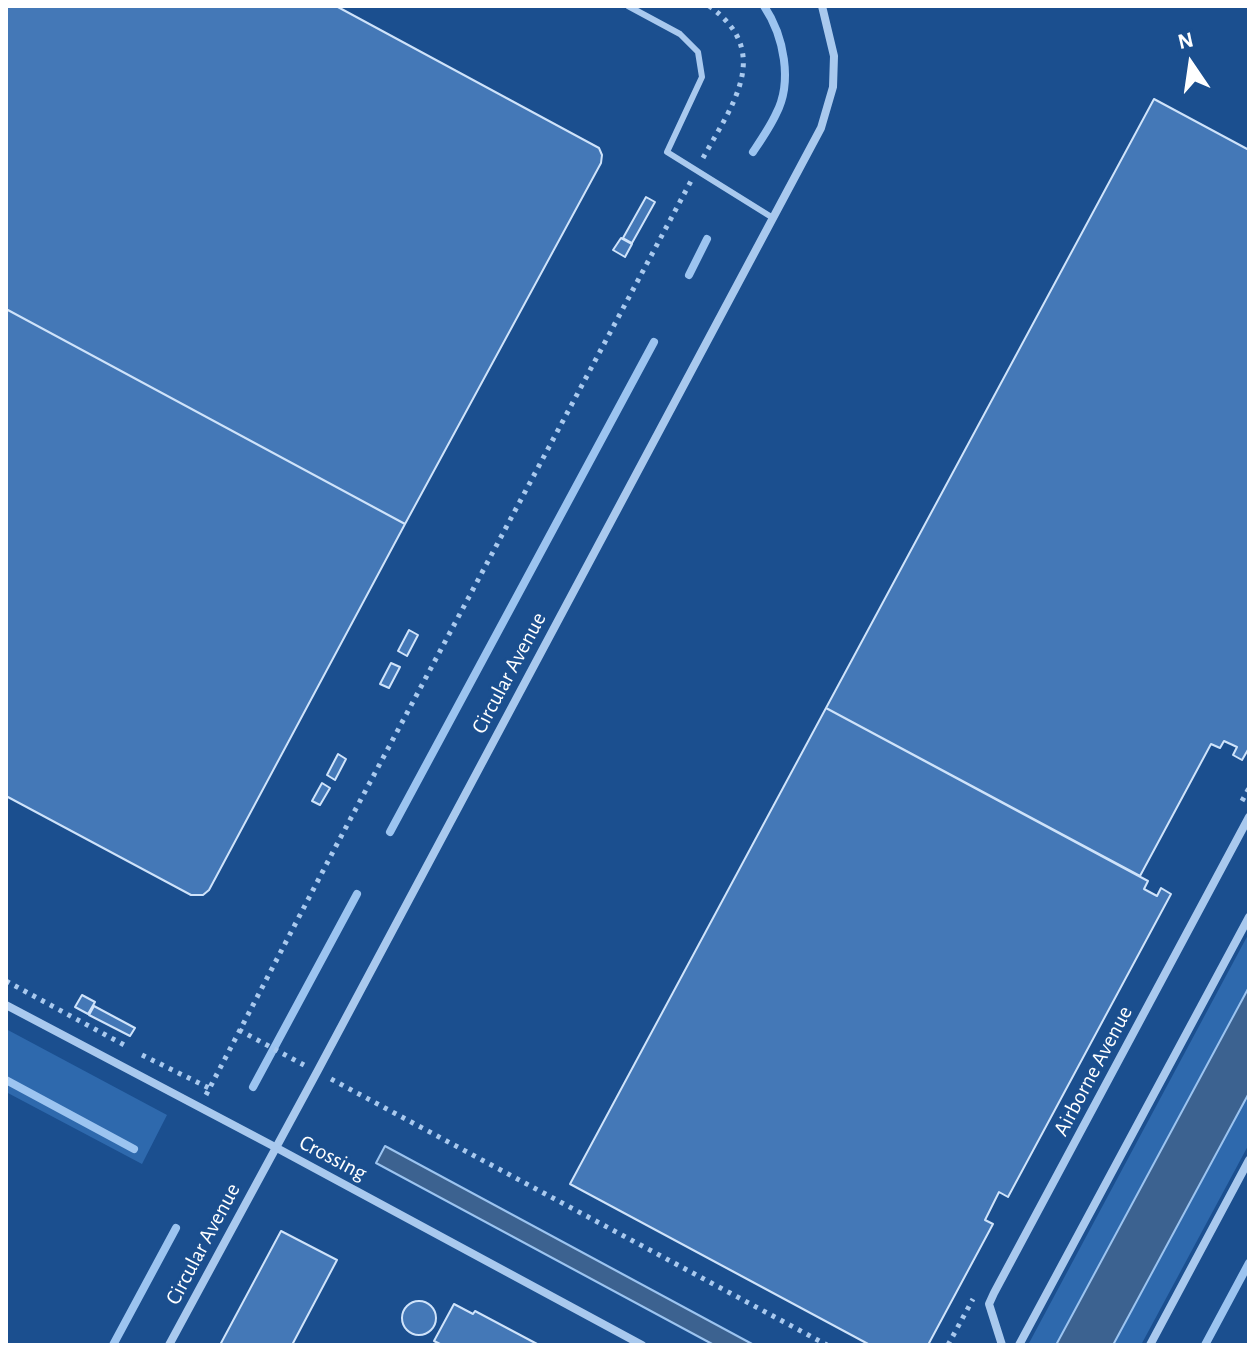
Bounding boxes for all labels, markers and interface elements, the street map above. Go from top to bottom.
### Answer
north arrow [1151,24,1231,104]
text: N [1176,28,1196,53]
street label: Circular Avenue [466,608,552,738]
street label: Airborne Avenue [1048,1001,1138,1141]
street label: Crossing [295,1129,371,1187]
street label: Circular Avenue [160,1179,246,1309]

